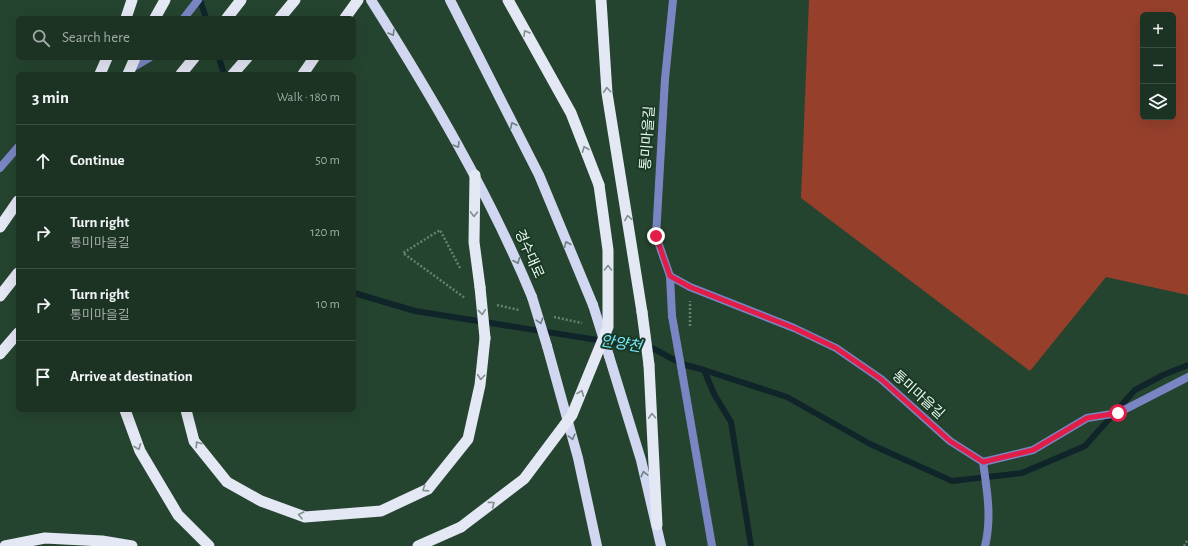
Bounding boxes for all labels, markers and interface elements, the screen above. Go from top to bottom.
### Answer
map controls [1140,12,1176,120]
button: + [1140,12,1176,48]
search box [16,16,356,60]
icon: search [30,27,52,49]
one-way arrow [387,29,394,36]
text: Search here [62,30,130,45]
one-way arrow [524,30,531,37]
button: − [1140,48,1176,84]
button: layers [1140,84,1176,120]
one-way arrow [603,87,612,93]
text: 3 min [32,89,69,106]
text: Walk · 180 m [277,91,340,104]
street label: 통미마을길 [638,105,657,171]
one-way arrow [511,122,518,130]
one-way arrow [453,141,460,148]
one-way arrow [581,145,589,152]
icon: ahead [32,150,54,172]
text: Continue [70,153,125,168]
text: 50 m [315,154,340,167]
one-way arrow [470,211,479,217]
text: Turn right [70,215,129,230]
one-way arrow [624,215,633,221]
icon: right [32,222,54,244]
text: 120 m [310,226,340,239]
street label: 경수대로 [512,227,547,280]
route end [647,227,665,245]
text: 통미마을길 [70,237,130,250]
one-way arrow [564,240,572,247]
one-way arrow [512,256,520,264]
one-way arrow [604,265,612,271]
text: Turn right [70,287,129,302]
icon: right [32,294,54,316]
text: 10 m [316,298,340,311]
text: 통미마을길 [70,309,130,322]
one-way arrow [477,309,486,315]
one-way arrow [535,318,544,325]
water label: 안양천 [599,332,645,355]
icon: arrive [32,366,54,388]
street label: 통미마을길 [889,368,947,422]
text: Arrive at destination [70,369,193,384]
one-way arrow [477,374,486,380]
one-way arrow [576,389,584,396]
route start [1109,404,1127,422]
one-way arrow [647,413,656,419]
one-way arrow [567,434,576,441]
one-way arrow [195,442,202,449]
one-way arrow [134,443,142,450]
one-way arrow [640,471,649,478]
one-way arrow [423,485,430,492]
one-way arrow [488,501,495,508]
one-way arrow [298,511,305,520]

